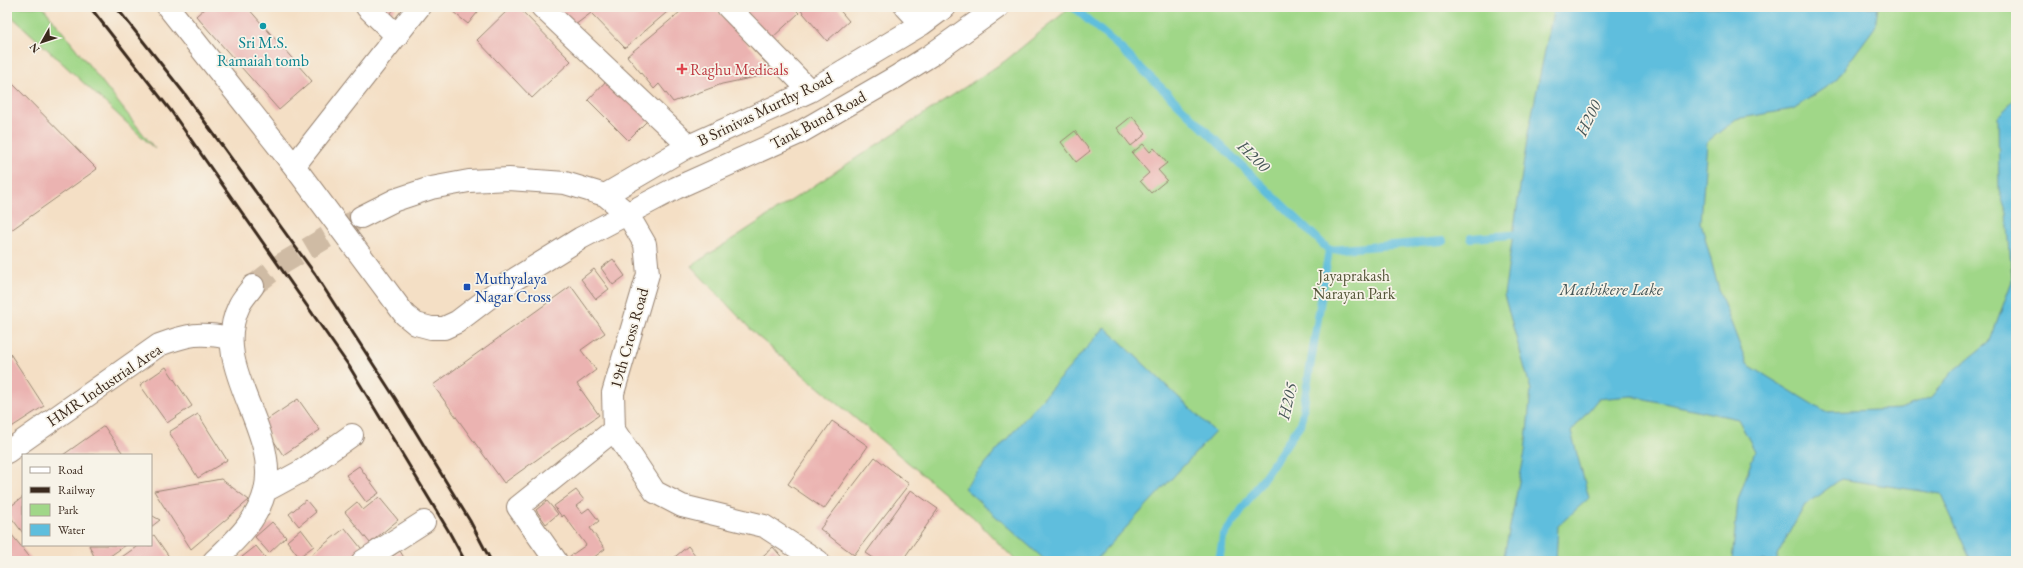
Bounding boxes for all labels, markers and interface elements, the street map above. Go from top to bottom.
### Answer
marker: Sri M.S. Ramaiah tomb [258,21,268,31]
north arrow [22,22,62,62]
place label: Sri M.S. Ramaiah tomb [217,32,309,71]
text: N [26,40,42,56]
place label: Raghu Medicals [690,59,788,80]
marker: Raghu Medicals [677,64,687,74]
street label: B Srinivas Murthy Road [694,67,837,151]
street label: Tank Bund Road [766,86,870,154]
water label: H200 [1570,96,1606,140]
water label: H200 [1232,134,1276,177]
park label: Jayaprakash Narayan Park [1313,265,1396,304]
place label: Muthyalaya Nagar Cross [475,268,551,307]
water label: Mathikere Lake [1558,278,1663,300]
marker: Muthyalaya Nagar Cross [462,282,472,292]
street label: 19th Cross Road [605,285,654,391]
street label: HMR Industrial Area [42,338,166,431]
water label: H205 [1272,380,1302,423]
legend [22,454,152,546]
text: Road [58,462,84,478]
text: Railway [58,482,96,498]
text: Park [58,502,79,518]
text: Water [58,522,85,538]

